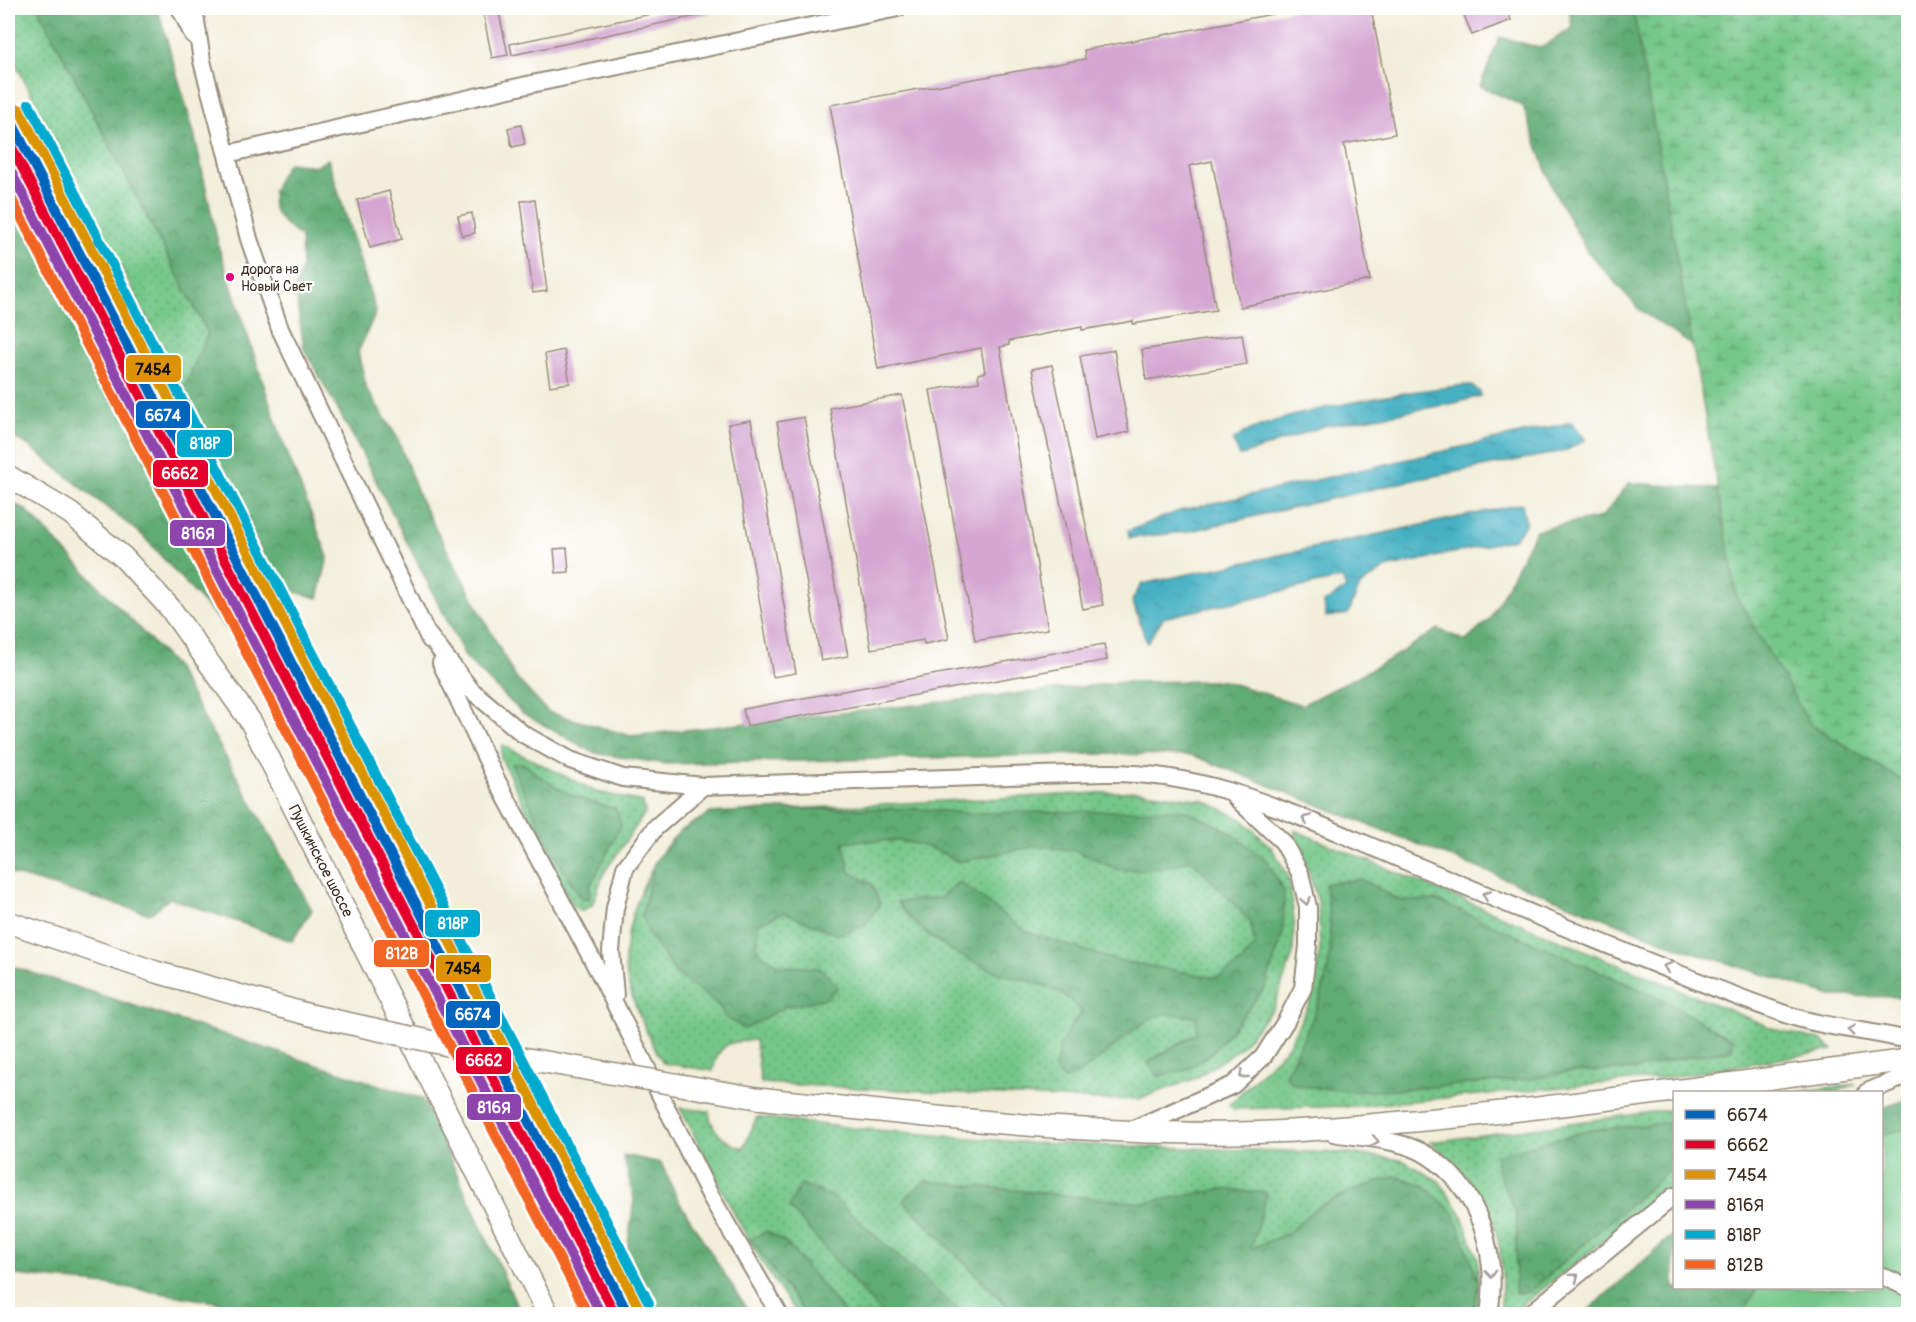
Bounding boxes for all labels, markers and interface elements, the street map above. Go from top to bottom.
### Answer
place label: дорога на Новый Свет [241,261,312,295]
marker: дорога на Новый Свет [224,271,236,283]
line badge: 7454 [125,354,182,383]
text: 7454 [135,360,172,380]
line badge: 6674 [135,400,191,429]
text: 6674 [145,406,182,426]
line badge: 818Р [176,429,233,458]
text: 818Р [190,434,221,454]
line badge: 6662 [152,459,209,488]
text: 6662 [162,464,198,484]
line badge: 816Я [169,519,226,547]
text: 816Я [182,524,214,544]
street label: Пушкинское шоссе [284,802,357,921]
one-way arrow [1301,814,1312,826]
one-way arrow [1481,890,1492,902]
one-way arrow [1299,895,1312,905]
line badge: 818Р [424,909,481,938]
text: 818Р [438,914,469,934]
line badge: 812В [373,939,430,968]
text: 812В [386,944,418,964]
line badge: 7454 [435,954,492,983]
text: 7454 [445,959,482,979]
one-way arrow [1662,962,1673,974]
line badge: 6674 [445,1000,501,1029]
text: 6674 [455,1005,492,1025]
one-way arrow [1846,1025,1856,1037]
line badge: 6662 [455,1046,512,1075]
text: 6662 [466,1051,502,1071]
one-way arrow [1239,1068,1250,1079]
legend [1673,1091,1883,1289]
line badge: 816Я [466,1093,522,1121]
text: 816Я [478,1098,510,1118]
text: 6674 [1727,1104,1768,1127]
one-way arrow [1369,1134,1379,1147]
text: 6662 [1727,1134,1769,1157]
text: 7454 [1727,1164,1768,1187]
text: 816Я [1727,1194,1764,1217]
text: 818Р [1727,1224,1761,1247]
text: 812В [1727,1254,1763,1277]
one-way arrow [1484,1270,1497,1279]
one-way arrow [1568,1274,1579,1285]

